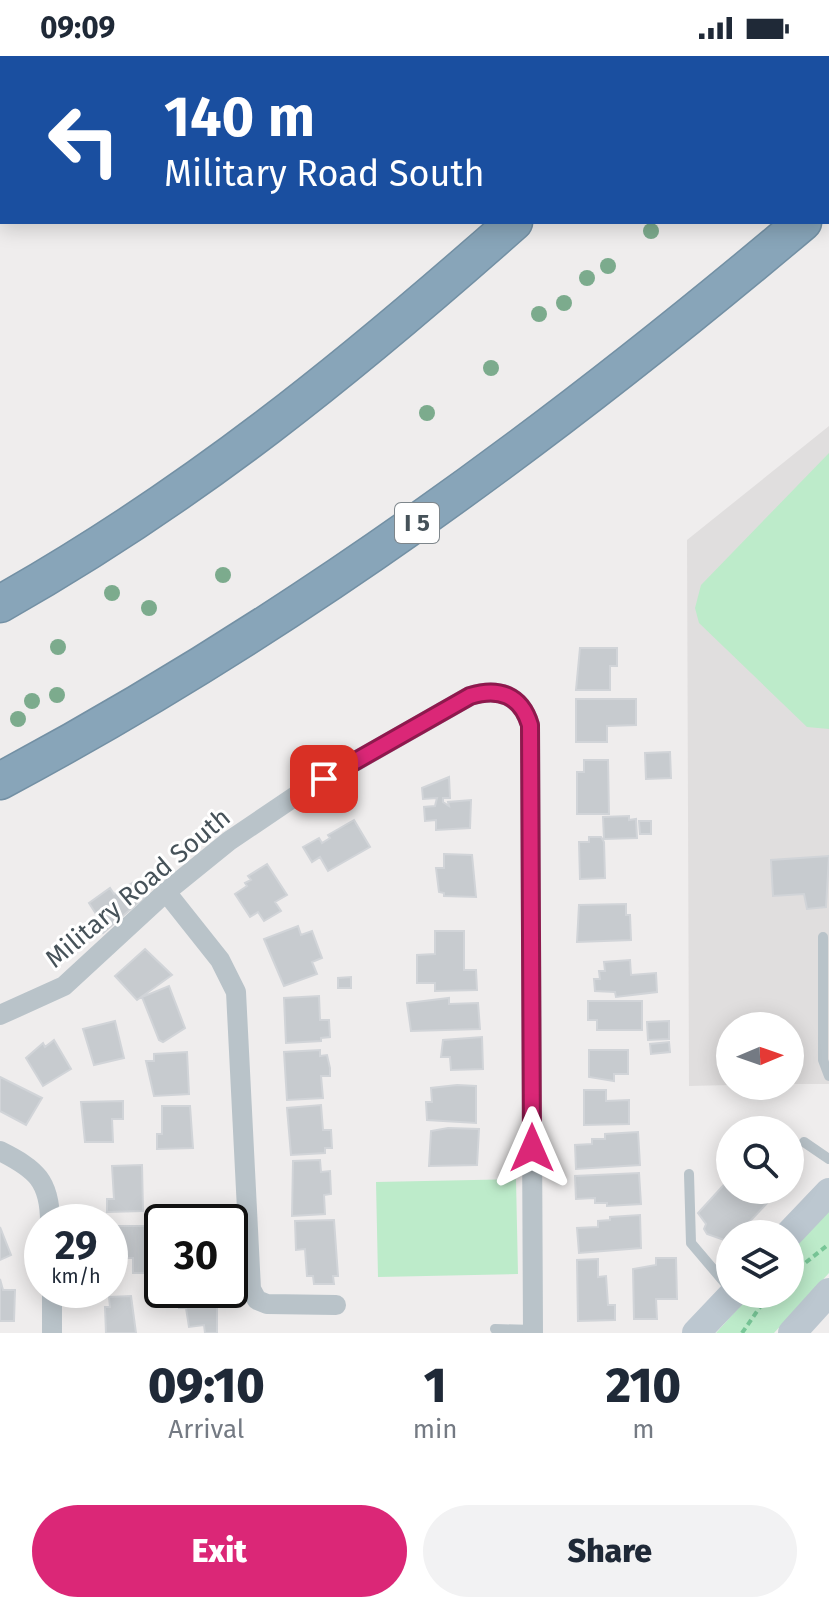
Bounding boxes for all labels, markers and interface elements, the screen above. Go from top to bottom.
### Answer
text: 09:09 [40,10,115,46]
text: 140 m [164,84,315,151]
icon: left [32,88,136,192]
text: Military Road South [164,152,485,196]
road number: I 5 [395,503,439,543]
pin [290,745,358,813]
icon: arrive [302,757,346,801]
street label: Military Road South [39,802,237,974]
north arrow [716,1012,804,1100]
map controls [716,1012,804,1308]
position arrow [490,1106,574,1190]
button: search [716,1116,804,1204]
speed limit sign: 30 [144,1204,248,1308]
button: layers [716,1220,804,1308]
text: 29 [55,1222,97,1270]
text: km/h [51,1264,101,1288]
text: 09:10 [148,1357,265,1415]
text: 1 [424,1357,447,1415]
text: 210 [606,1357,681,1415]
text: Arrival [168,1414,244,1445]
text: min [413,1414,458,1445]
text: m [632,1414,654,1445]
button: Exit [32,1505,407,1597]
button: Share [423,1505,797,1597]

